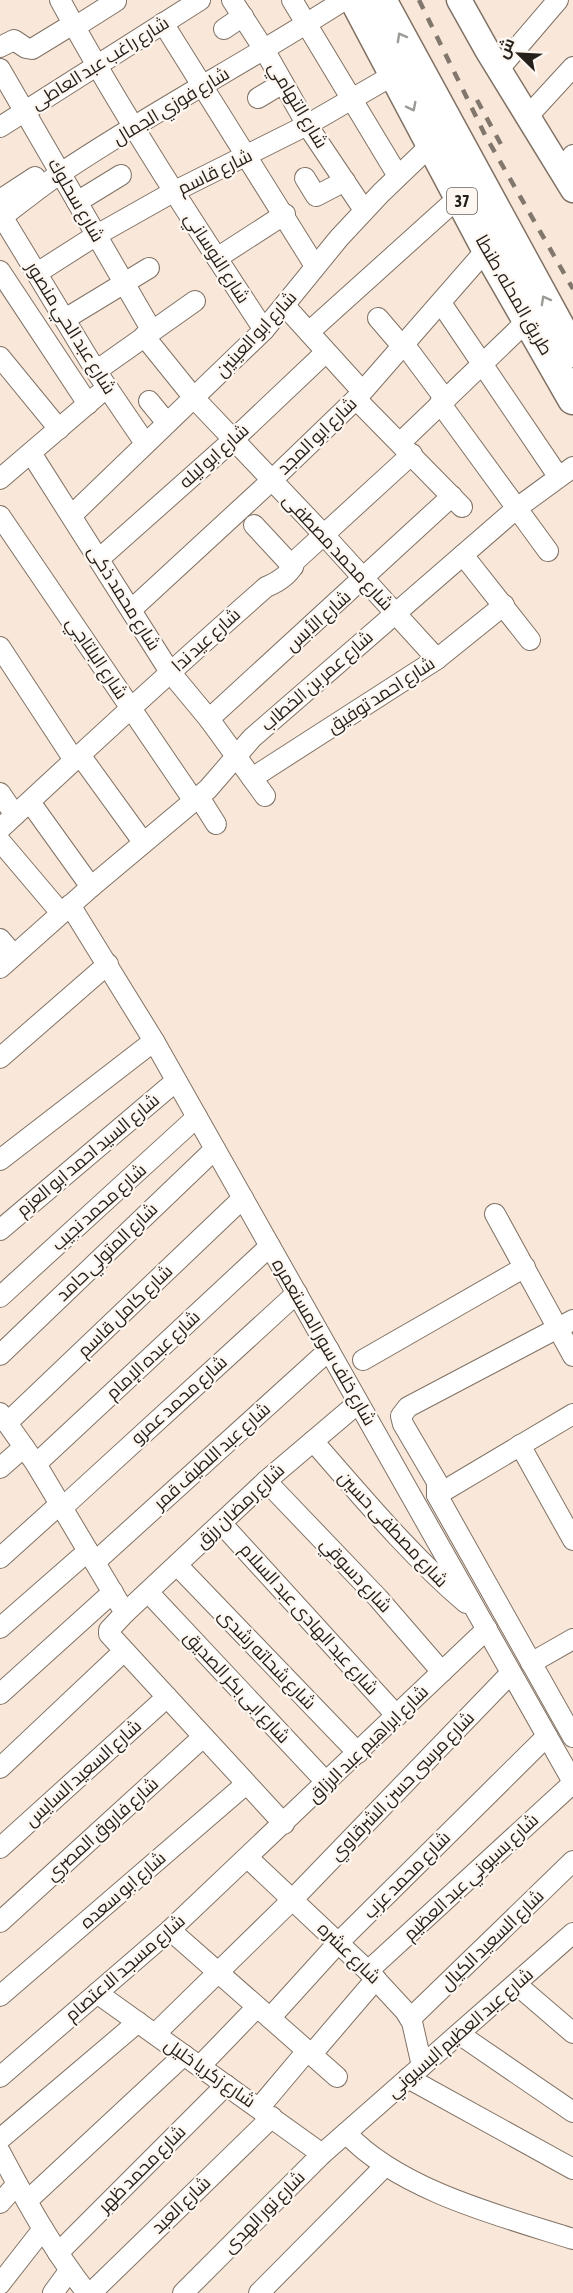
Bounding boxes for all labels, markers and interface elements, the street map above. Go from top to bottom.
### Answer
street label: شارع راغب عبد العاطى [27,12,174,115]
north arrow [489,24,549,84]
one-way arrow [397,33,408,43]
text: ش [493,35,519,61]
street label: شارع التهامي [261,58,332,154]
street label: شارع فوزي الجمال [109,63,235,152]
one-way arrow [405,101,416,112]
street label: شارع قاسم [174,145,256,200]
street label: شارع سحلوك [42,154,109,246]
road number: 37 [447,188,477,214]
street label: شارع النوساني [177,209,254,309]
street label: طريق المحله, طنطا [470,231,557,360]
street label: شارع عبد الحي منصور [18,257,121,400]
street label: شارع ابو العينين [211,286,302,382]
one-way arrow [541,296,552,306]
street label: شارع ابو المجد [273,393,362,480]
street label: شارع ابو ليله [175,419,254,494]
street label: شارع محمد مصطفى [277,489,398,616]
street label: شارع محمد ذكى [82,541,165,655]
street label: شارع الأبس [281,586,356,657]
street label: شارع عيد ندا [167,604,245,677]
street label: شارع البلتاجي [59,613,133,705]
street label: شارع عمر بن الخطاب [256,626,378,736]
street label: شارع احمد توفيق [323,652,440,739]
street label: شارع السيد احمد ابو العزم [12,1089,164,1222]
street label: شارع محمد نجيب [47,1159,151,1256]
street label: شارع المتولي حامد [52,1198,164,1308]
street label: شارع خلف سور المستعمره [266,1255,381,1430]
street label: شارع كامل قاسم [73,1260,178,1363]
street label: شارع عبده الإمام [101,1306,205,1405]
street label: شارع محمد عمرو [126,1351,232,1450]
street label: شارع عبد اللطيف قمر [148,1398,276,1516]
street label: شارع رمضان رزق [191,1459,290,1554]
street label: شارع مصطفى حسين [333,1466,453,1592]
street label: شارع دسوقي [314,1533,396,1619]
street label: شارع عبد الهادى عبد السلام [234,1539,383,1700]
street label: شارع شحاته رشدى [213,1604,321,1715]
street label: شارع ابى بكر الصديق [179,1626,295,1748]
street label: شارع ابراهيم عبد الرزاق [303,1681,434,1808]
street label: شارع مرسى حسن الشرقاوي [325,1707,481,1867]
street label: شارع السعيد السايس [20,1715,146,1832]
street label: شارع فاروق المصري [41,1773,165,1888]
street label: شارع بسيوني عبد العظيم [399,1809,545,1947]
street label: شارع محمد عزب [359,1827,456,1924]
street label: شارع ابو سعده [76,1847,171,1934]
street label: شارع السعيد الكيال [436,1885,549,1996]
street label: شارع مسجد الاعتصام [61,1910,190,2027]
street label: شارع عشره [312,1918,385,1989]
street label: شارع عبد العظيم البسيوني [382,1963,540,2105]
street label: شارع زكريا خليل [160,2034,260,2113]
street label: شارع محمد ظهر [93,2121,191,2219]
street label: شارع نور الهدى [218,2166,310,2258]
street label: شارع العبد [147,2172,216,2239]

